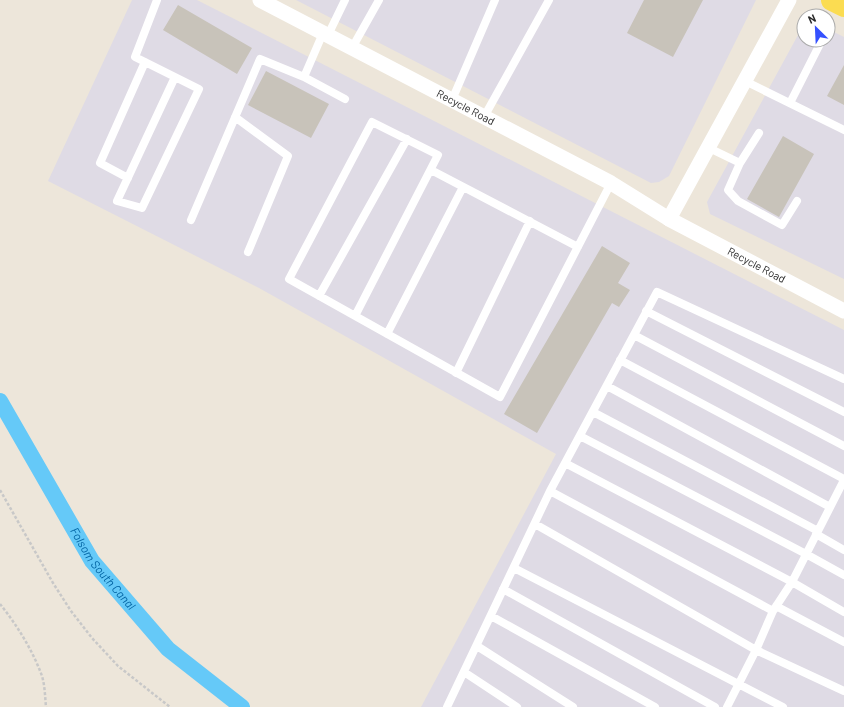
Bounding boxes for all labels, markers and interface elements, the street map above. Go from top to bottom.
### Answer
north arrow [796,8,836,48]
text: N [806,11,818,26]
street label: Recycle Road [435,86,497,127]
street label: Recycle Road [725,244,788,285]
water label: Folsom South Canal [68,524,139,612]

